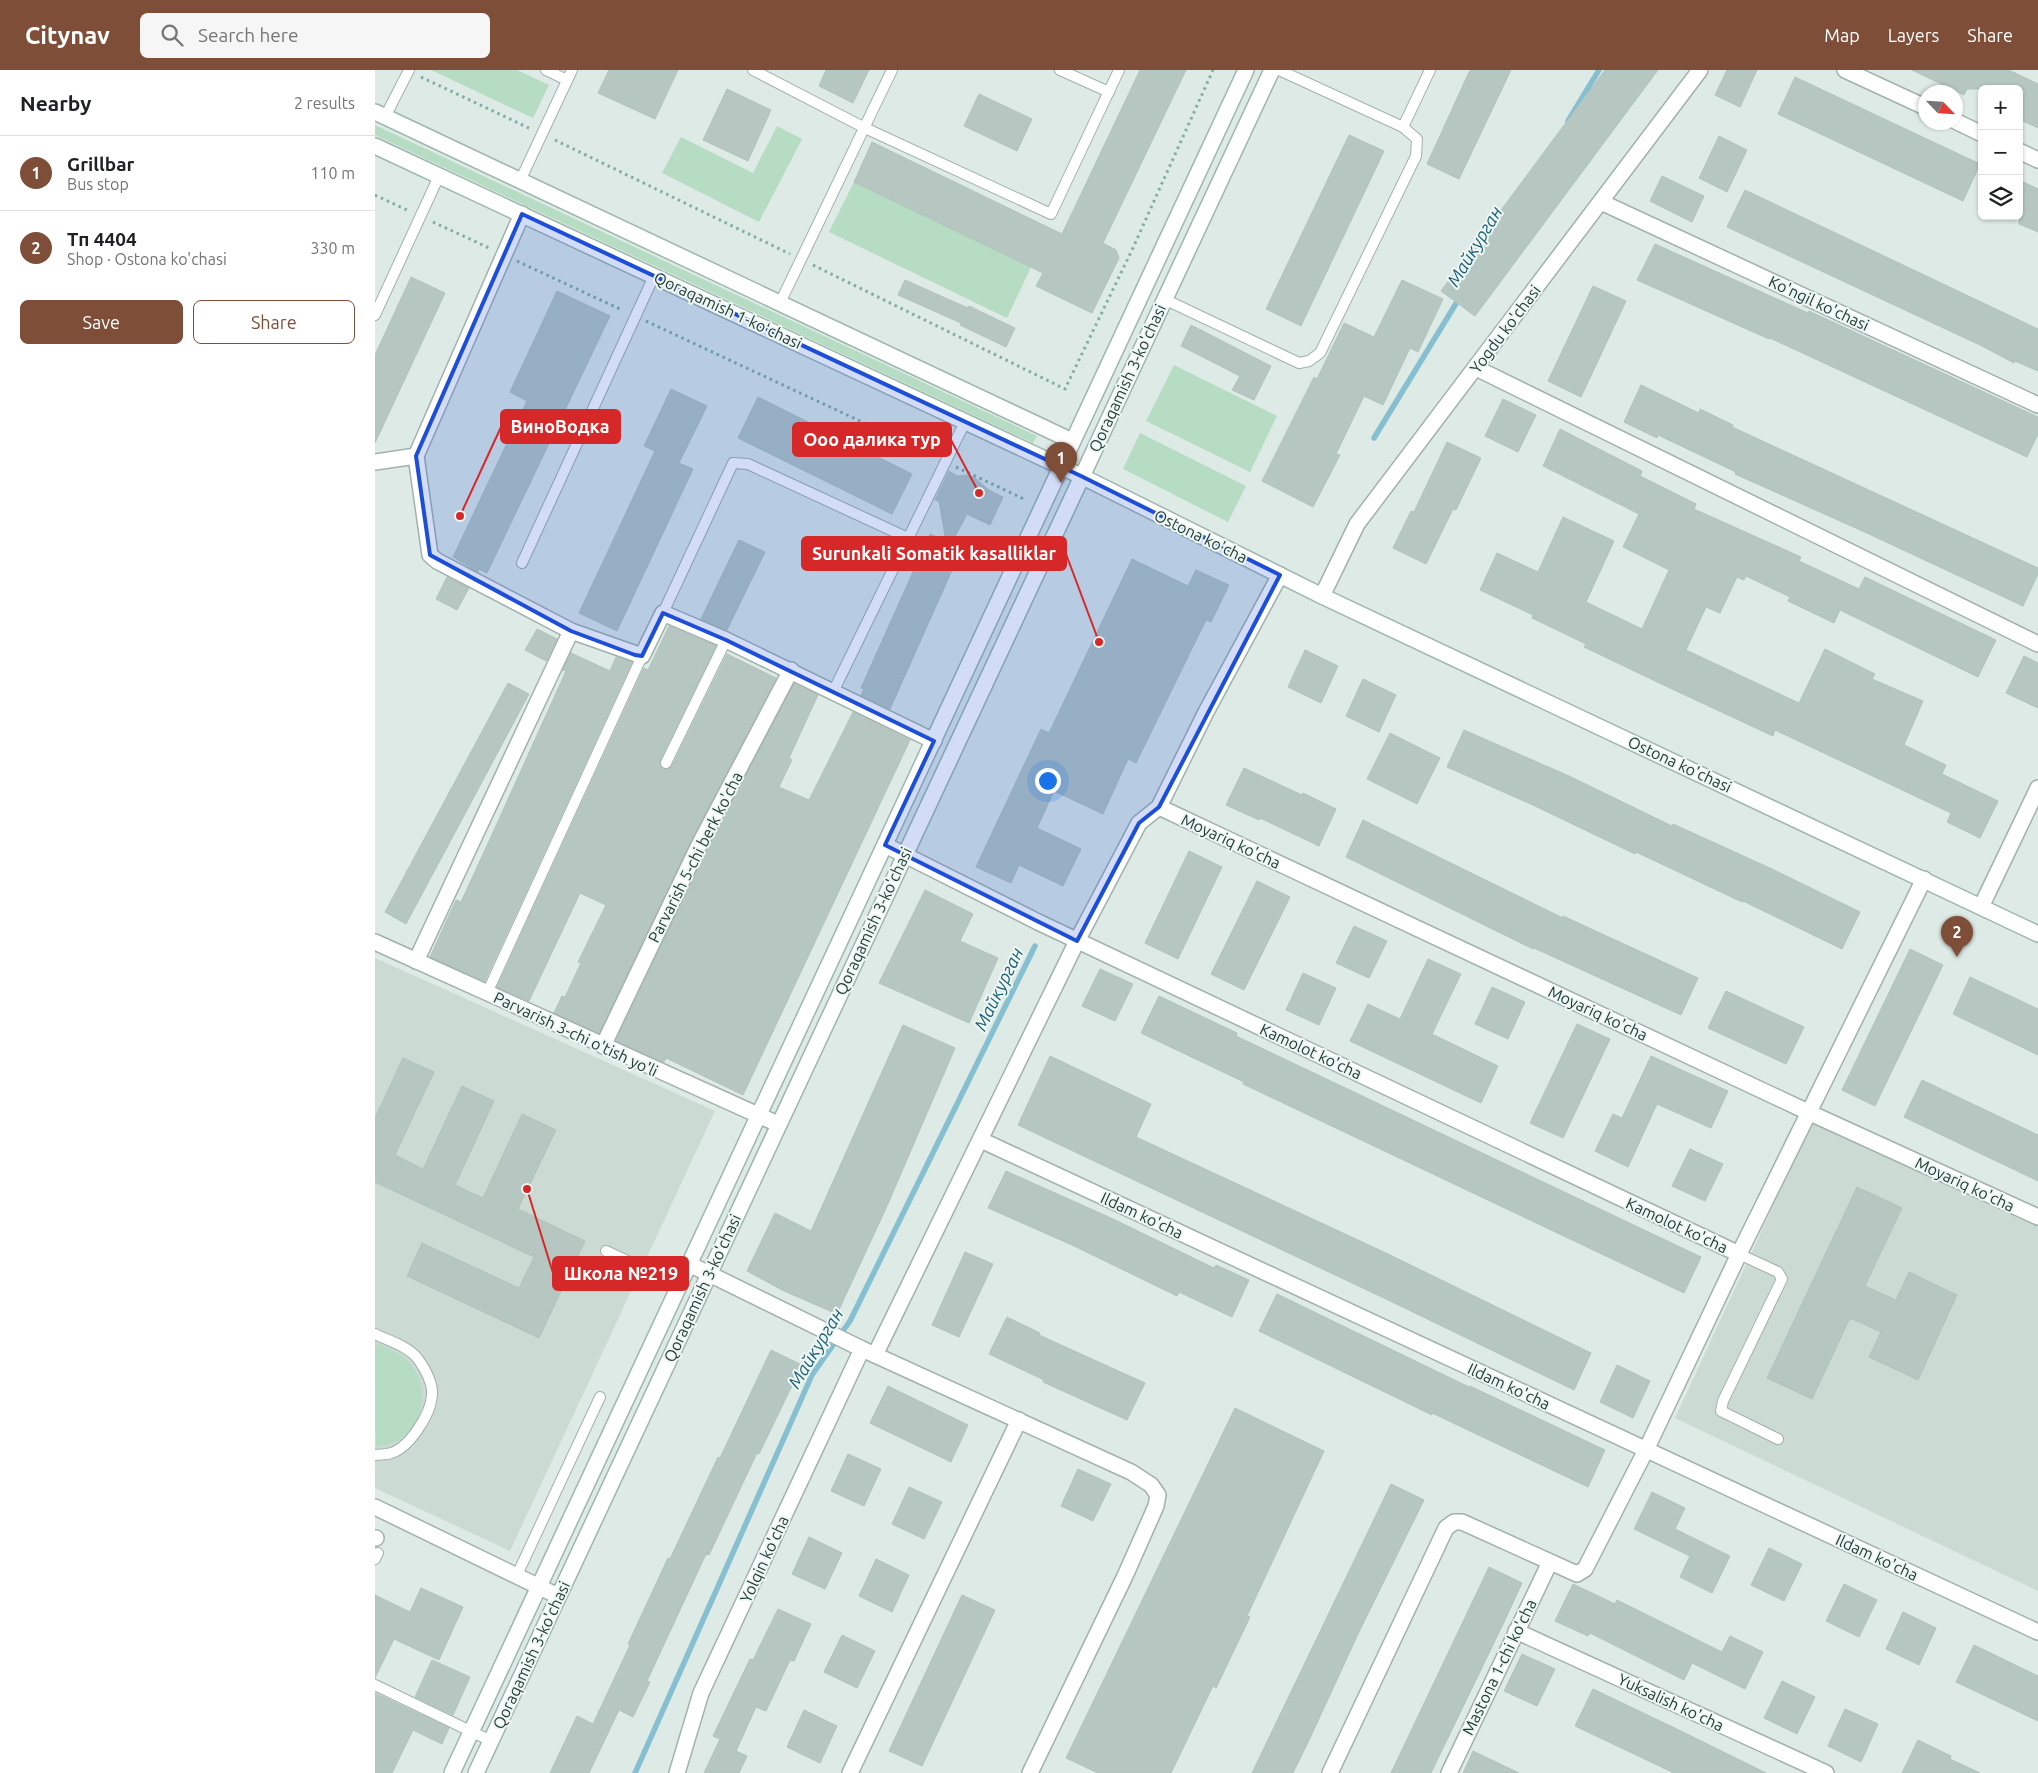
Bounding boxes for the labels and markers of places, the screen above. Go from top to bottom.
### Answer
callout: ВиноВодка [501,410,620,443]
callout: Ооо далика тур [793,423,951,456]
pin: 1 [1045,442,1077,483]
callout: Surunkali Somatik kasalliklar [802,537,1066,570]
pin: 2 [1941,916,1973,957]
callout: Школа №219 [553,1257,688,1290]

